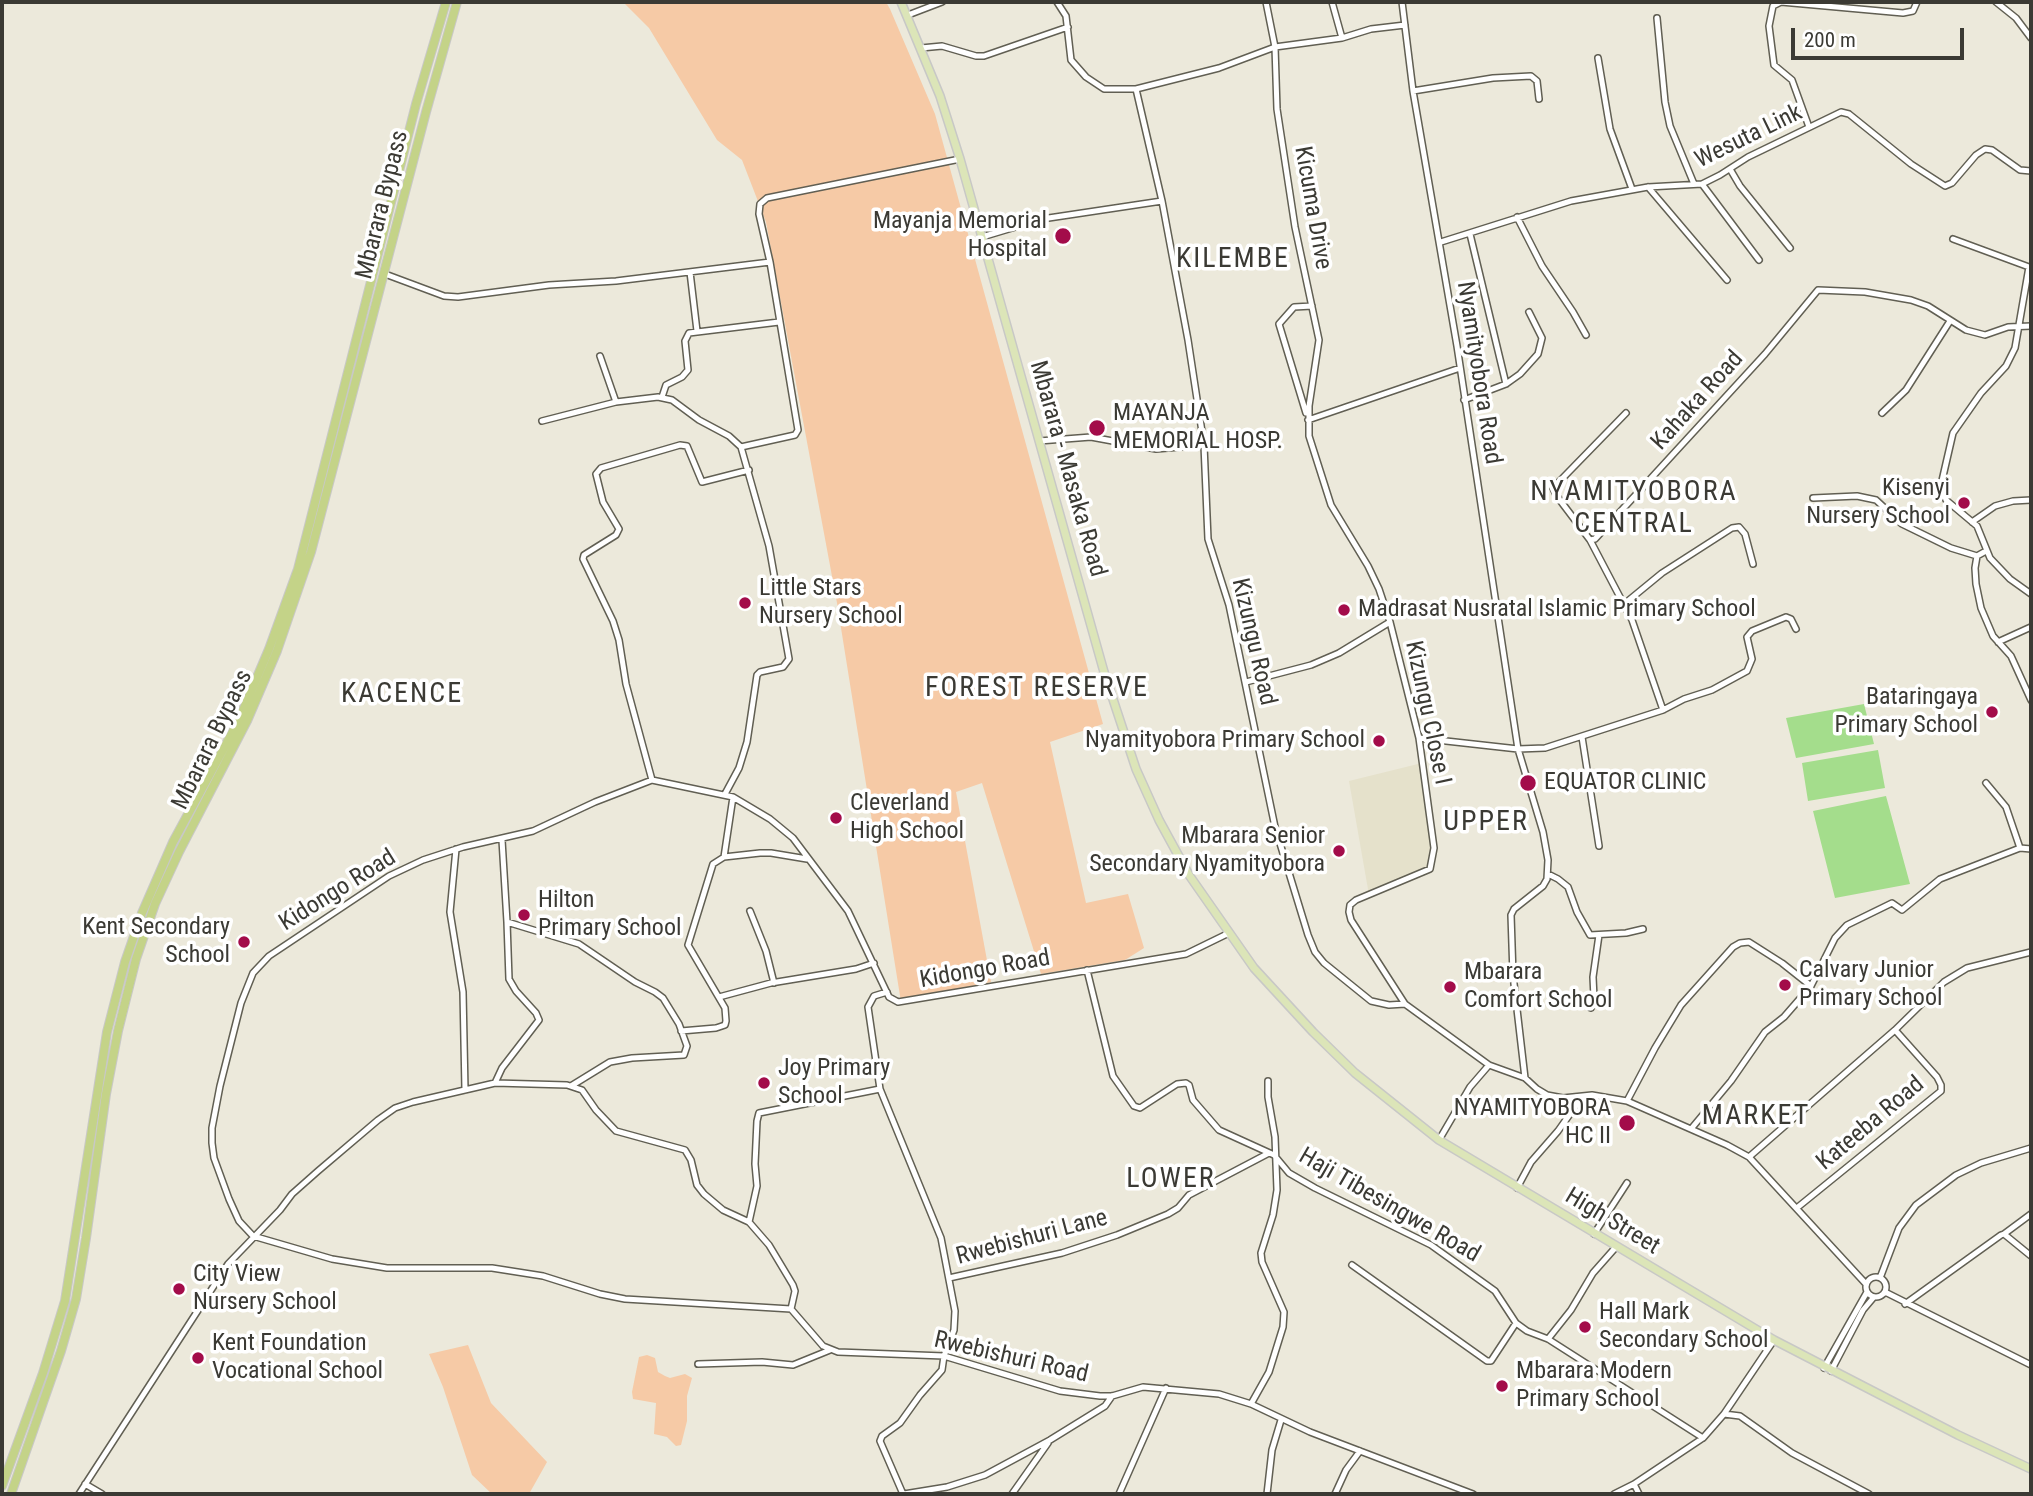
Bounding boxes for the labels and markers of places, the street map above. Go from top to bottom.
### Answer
place label: Mayanja Memorial Hospital [873,208,1047,264]
marker: Mayanja Memorial Hospital [1053,226,1073,246]
place label: MAYANJA MEMORIAL HOSP. [1113,400,1283,456]
marker: MAYANJA MEMORIAL HOSP. [1087,418,1107,438]
place label: Kisenyi Nursery School [1806,475,1950,531]
marker: Kisenyi Nursery School [1956,495,1972,511]
place label: Little Stars Nursery School [759,575,903,631]
marker: Little Stars Nursery School [737,595,753,611]
place label: Madrasat Nusratal Islamic Primary School [1358,596,1756,624]
marker: Madrasat Nusratal Islamic Primary School [1336,602,1352,618]
place label: Bataringaya Primary School [1835,684,1978,740]
marker: Bataringaya Primary School [1984,704,2000,720]
place label: Nyamityobora Primary School [1085,727,1365,755]
marker: Nyamityobora Primary School [1371,733,1387,749]
place label: EQUATOR CLINIC [1544,769,1706,797]
marker: EQUATOR CLINIC [1518,773,1538,793]
place label: Cleverland High School [850,790,964,846]
marker: Cleverland High School [828,810,844,826]
place label: Mbarara Senior Secondary Nyamityobora [1089,823,1325,879]
marker: Mbarara Senior Secondary Nyamityobora [1331,843,1347,859]
place label: Hilton Primary School [538,887,681,943]
marker: Hilton Primary School [516,907,532,923]
place label: Kent Secondary School [82,914,230,970]
marker: Kent Secondary School [236,934,252,950]
place label: Calvary Junior Primary School [1799,957,1942,1013]
place label: Mbarara Comfort School [1464,959,1613,1015]
marker: Calvary Junior Primary School [1777,977,1793,993]
marker: Mbarara Comfort School [1442,979,1458,995]
place label: Joy Primary School [778,1055,890,1111]
marker: Joy Primary School [756,1075,772,1091]
place label: NYAMITYOBORA HC II [1454,1095,1611,1151]
marker: NYAMITYOBORA HC II [1617,1113,1637,1133]
place label: City View Nursery School [193,1261,337,1317]
marker: City View Nursery School [171,1281,187,1297]
place label: Hall Mark Secondary School [1599,1299,1769,1355]
marker: Hall Mark Secondary School [1577,1319,1593,1335]
place label: Kent Foundation Vocational School [212,1330,383,1386]
marker: Kent Foundation Vocational School [190,1350,206,1366]
place label: Mbarara Modern Primary School [1516,1358,1672,1414]
marker: Mbarara Modern Primary School [1494,1378,1510,1394]

